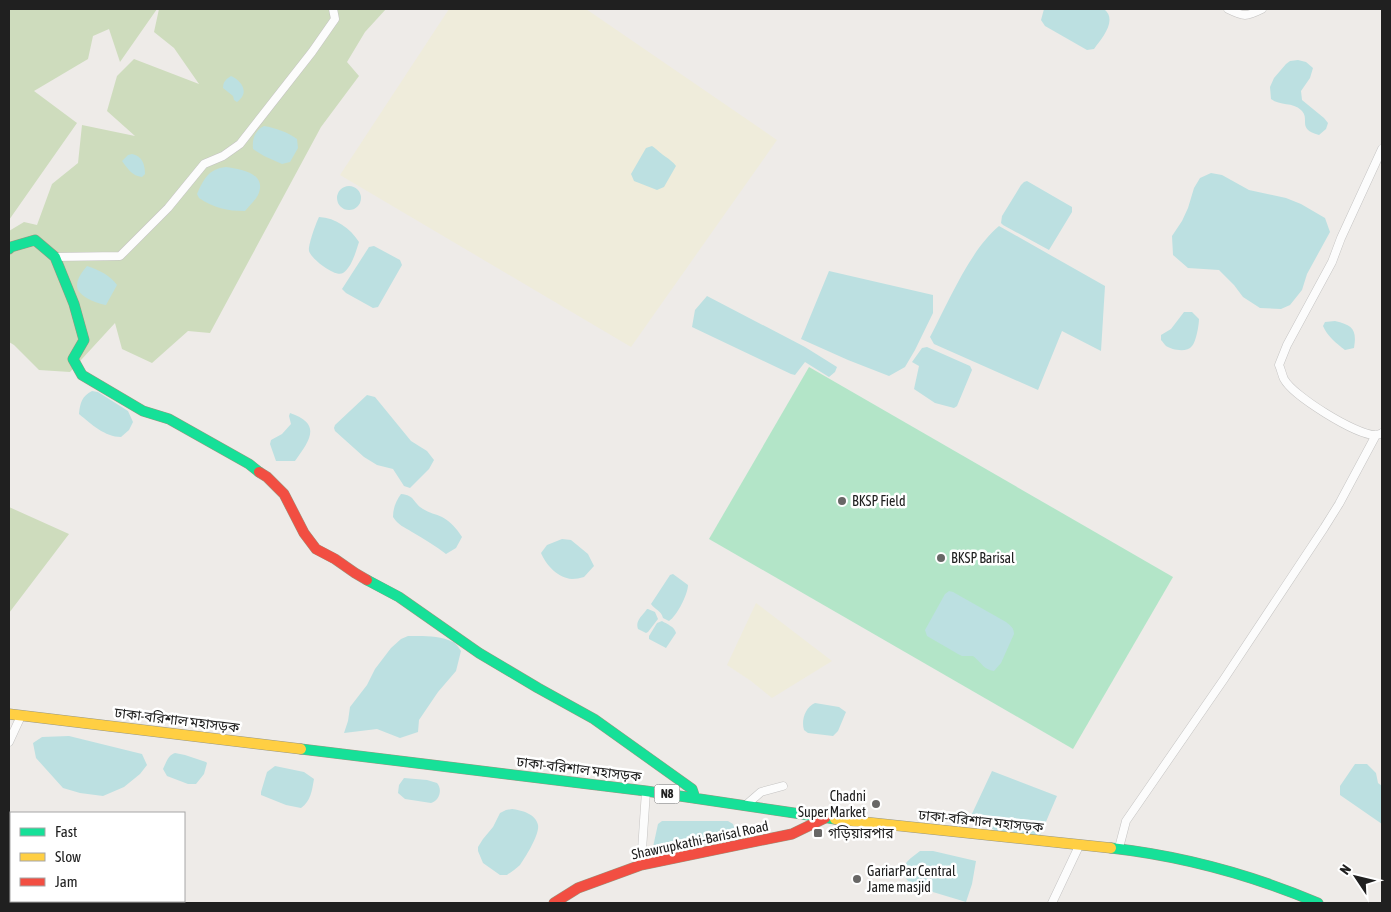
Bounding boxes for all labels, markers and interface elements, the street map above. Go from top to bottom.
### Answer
place label: BKSP Field [852,493,906,509]
marker: BKSP Field [836,495,848,507]
place label: BKSP Barisal [951,550,1015,566]
marker: BKSP Barisal [935,552,947,564]
street label: ঢাকা-বরিশাল মহাসড়ক [113,704,241,736]
street label: ঢাকা-বরিশাল মহাসড়ক [515,753,643,785]
road number: N8 [654,784,680,804]
place label: Chadni Super Market [798,788,866,820]
marker: Chadni Super Market [870,798,882,810]
street label: ঢাকা-বরিশাল মহাসড়ক [917,806,1045,836]
legend [10,812,185,902]
street label: Shawrupkathi-Barisal Road [630,818,770,862]
text: Fast [55,823,77,840]
place label: গড়িয়ারপার [828,825,894,841]
marker: গড়িয়ারপার [812,827,824,839]
text: Slow [55,848,81,865]
north arrow [1331,852,1381,902]
text: N [1336,862,1354,878]
place label: GariarPar Central Jame masjid [867,863,956,895]
text: Jam [55,873,78,890]
marker: GariarPar Central Jame masjid [851,873,863,885]

